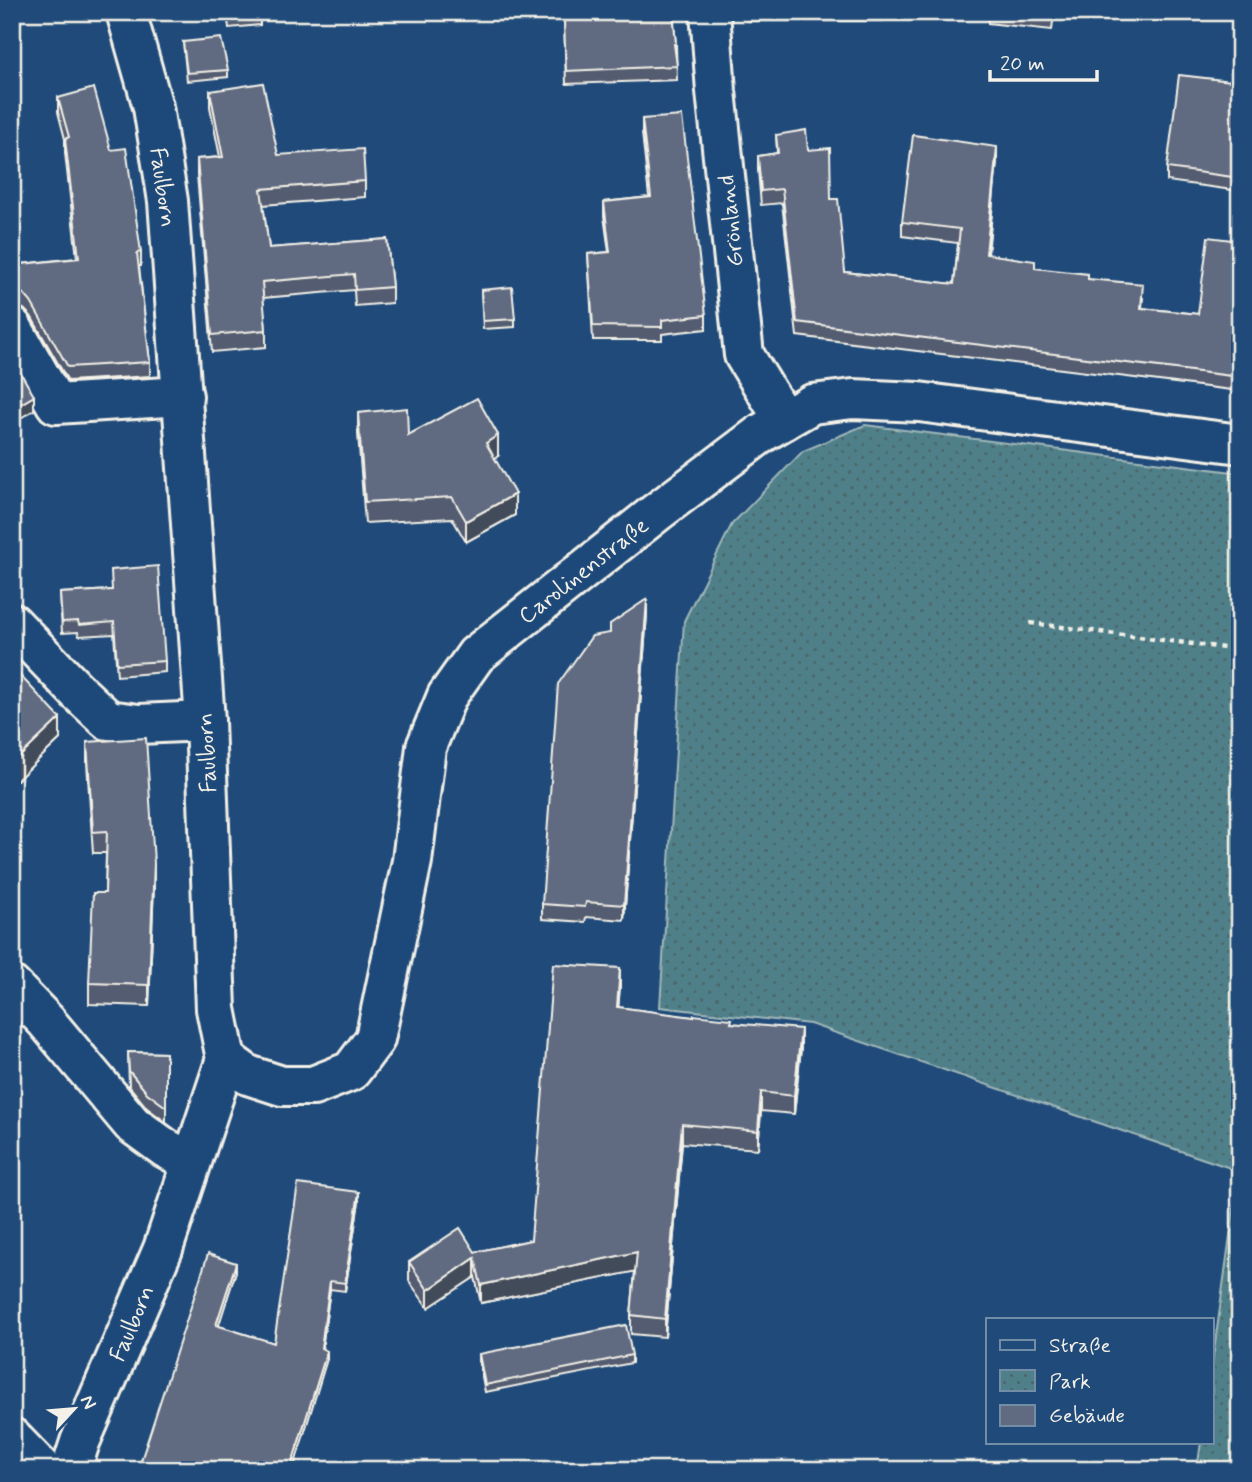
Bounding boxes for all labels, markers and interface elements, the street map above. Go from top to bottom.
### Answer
scale bar [990,38,1096,82]
text: 20 m [1000,50,1045,78]
street label: Faulborn [142,146,182,229]
street label: Grönland [712,173,752,268]
street label: Carolinenstraße [513,511,655,632]
street label: Faulborn [191,712,225,794]
street label: Faulborn [103,1281,162,1366]
legend [986,1318,1214,1444]
text: Straße [1049,1332,1111,1360]
text: Park [1049,1368,1091,1396]
north arrow [38,1374,108,1444]
text: N [74,1391,102,1413]
text: Gebäude [1049,1402,1125,1430]

